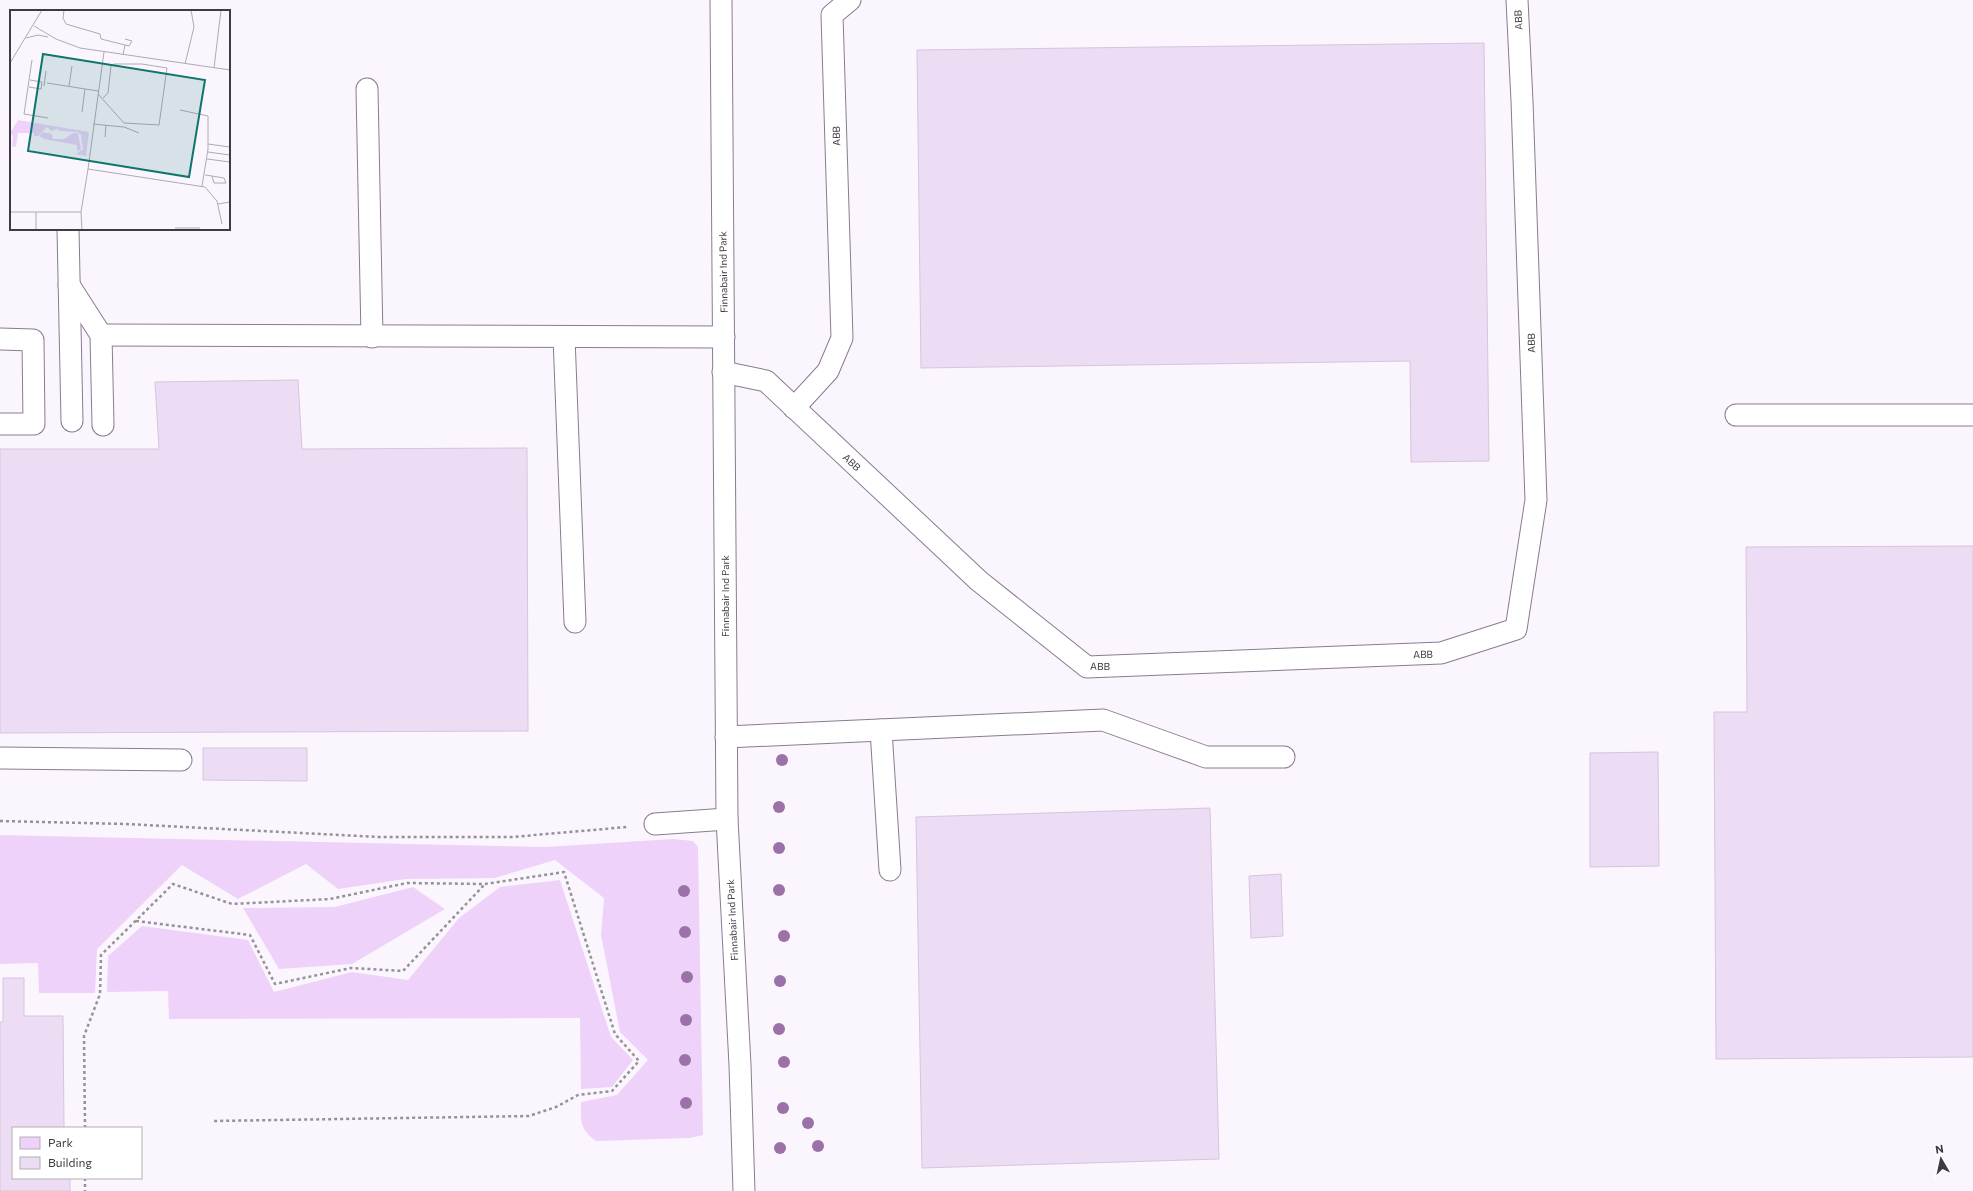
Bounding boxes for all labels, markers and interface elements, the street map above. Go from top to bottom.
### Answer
street label: ABB [1511,9,1525,30]
inset map [10,10,230,230]
street label: ABB [830,125,842,146]
street label: Finnabair Ind Park [716,230,730,313]
street label: ABB [1525,332,1537,353]
street label: ABB [841,451,864,474]
street label: Finnabair Ind Park [719,555,731,637]
street label: ABB [1413,648,1434,660]
street label: ABB [1090,660,1111,672]
street label: Finnabair Ind Park [724,878,740,961]
legend [12,1127,142,1179]
text: Park [48,1135,74,1149]
north arrow [1921,1139,1961,1179]
text: N [1934,1142,1944,1156]
text: Building [48,1155,92,1169]

